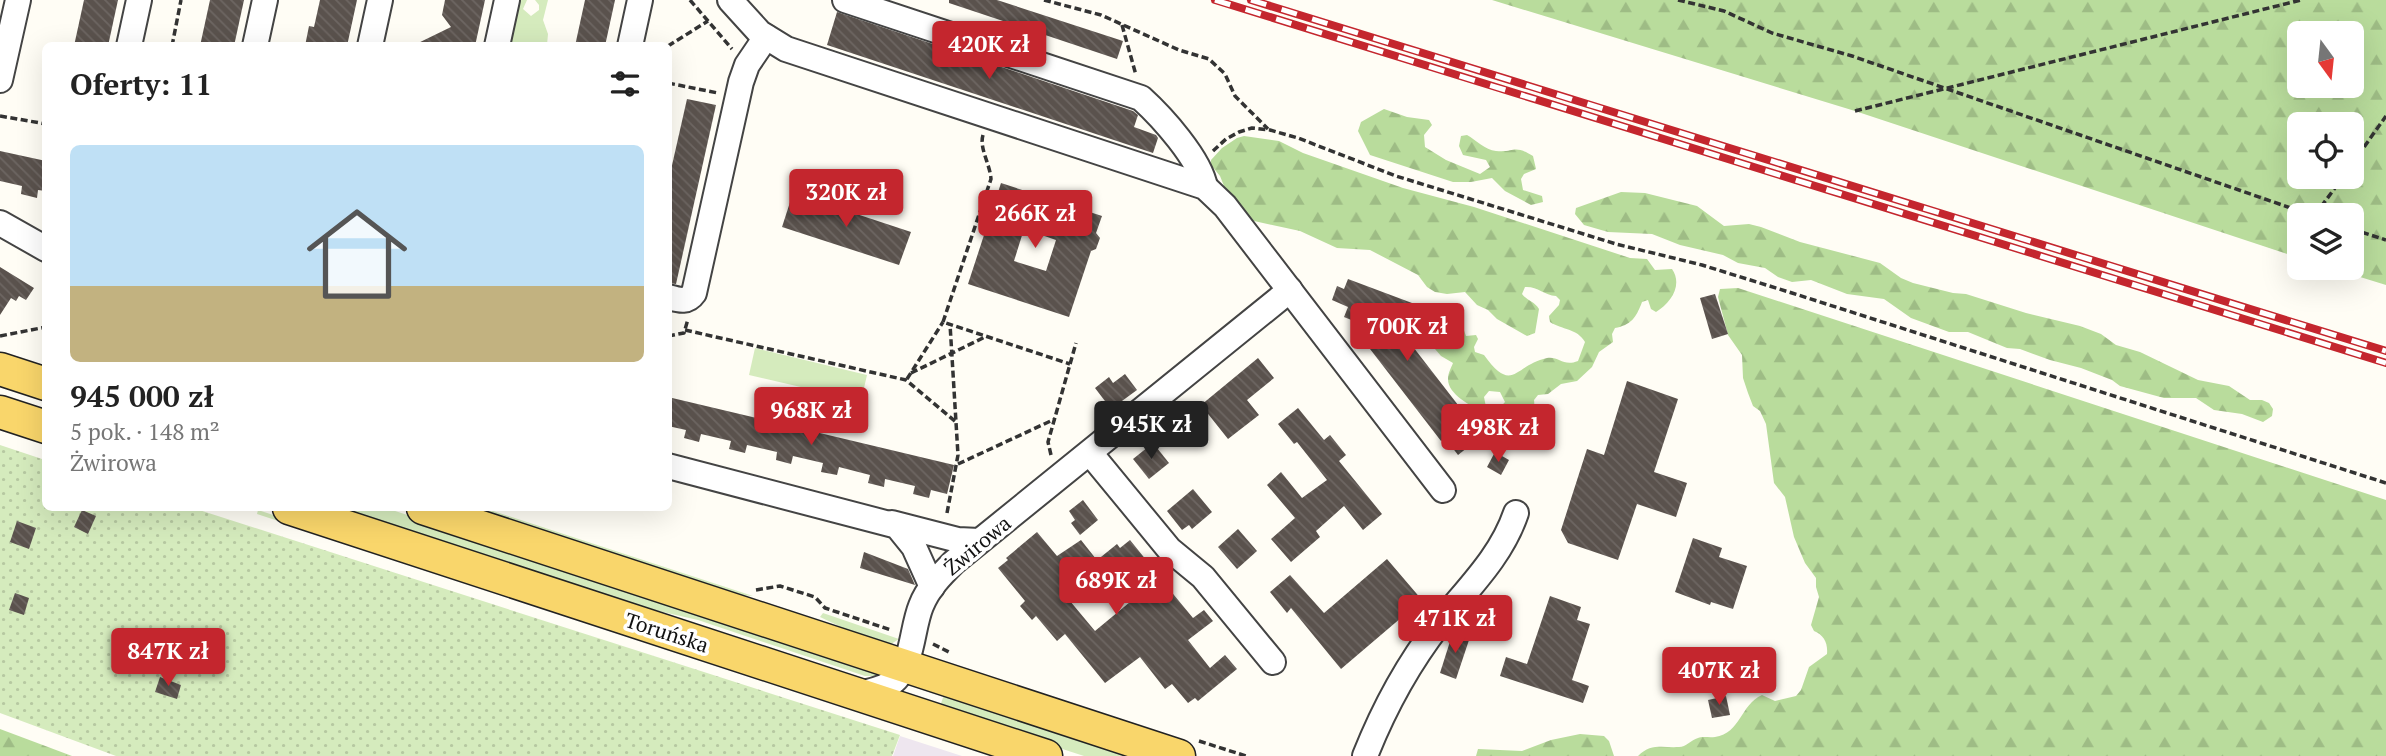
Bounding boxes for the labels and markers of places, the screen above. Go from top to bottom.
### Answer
pin: 420K zł [924,22,1054,81]
pin: 320K zł [781,170,911,229]
pin: 266K zł [970,190,1100,250]
pin: 700K zł [1342,304,1472,363]
pin: 968K zł [746,388,876,447]
pin: 945K zł [1086,402,1216,461]
pin: 498K zł [1433,405,1563,464]
pin: 689K zł [1051,558,1181,617]
pin: 471K zł [1390,596,1520,655]
pin: 847K zł [103,628,233,688]
pin: 407K zł [1654,648,1784,707]

